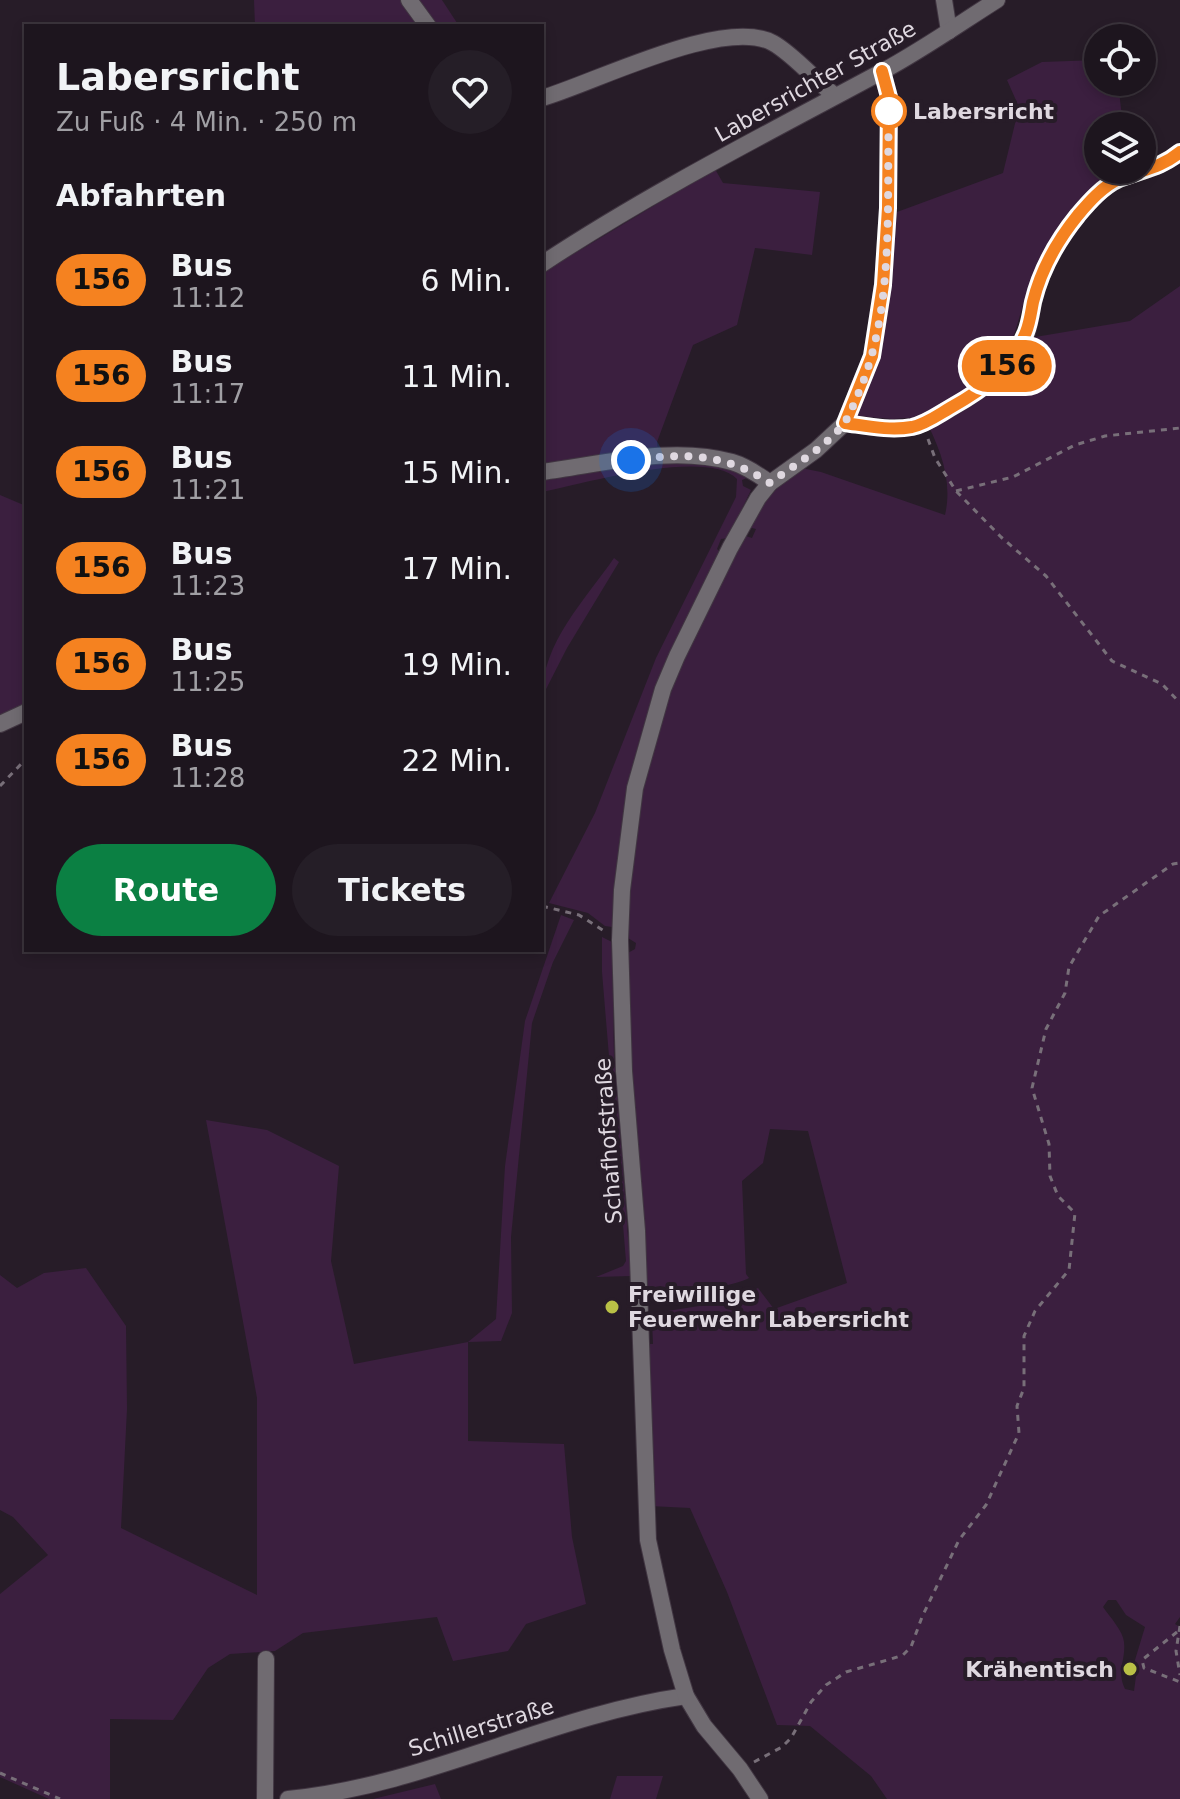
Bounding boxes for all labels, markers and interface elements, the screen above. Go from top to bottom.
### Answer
street label: Labersrichter Straße [711,16,920,147]
map controls [1084,24,1156,184]
button: locate [1084,24,1156,96]
button: heart [428,50,512,134]
text: Labersricht [56,55,300,99]
marker: Labersricht [872,94,906,128]
place label: Labersricht [913,99,1055,124]
text: Zu Fuß · 4 Min. · 250 m [56,107,357,137]
button: layers [1084,112,1156,184]
text: Abfahrten [56,178,226,213]
text: Bus [170,248,233,283]
text: 156 [72,263,130,296]
text: 6 Min. [421,263,512,298]
text: 11:12 [170,283,245,313]
line badge: 156 [961,340,1053,392]
text: Bus [170,344,233,379]
text: 156 [978,349,1036,382]
text: 156 [72,359,130,392]
text: 11 Min. [402,359,512,394]
text: 11:17 [170,379,245,409]
text: Bus [170,440,233,475]
your location [611,440,651,480]
text: 156 [72,455,130,488]
text: 15 Min. [402,455,512,490]
text: 11:21 [170,475,245,505]
text: Bus [170,536,233,571]
text: 156 [72,551,130,584]
text: 17 Min. [402,551,512,586]
text: 11:23 [170,571,245,601]
text: Bus [170,632,233,667]
text: 156 [72,647,130,680]
text: 19 Min. [402,647,512,682]
text: 11:25 [170,667,245,697]
text: Bus [170,728,233,763]
text: 156 [72,743,130,776]
text: 22 Min. [402,743,512,778]
text: 11:28 [170,763,245,793]
button: Route [56,844,276,936]
button: Tickets [292,844,512,936]
street label: Schafhofstraße [590,1057,627,1225]
place label: Freiwillige Feuerwehr Labersricht [628,1282,909,1332]
marker: Freiwillige Feuerwehr Labersricht [603,1298,621,1316]
place label: Krähentisch [965,1657,1114,1682]
marker: Krähentisch [1121,1660,1139,1678]
street label: Schillerstraße [405,1693,557,1761]

